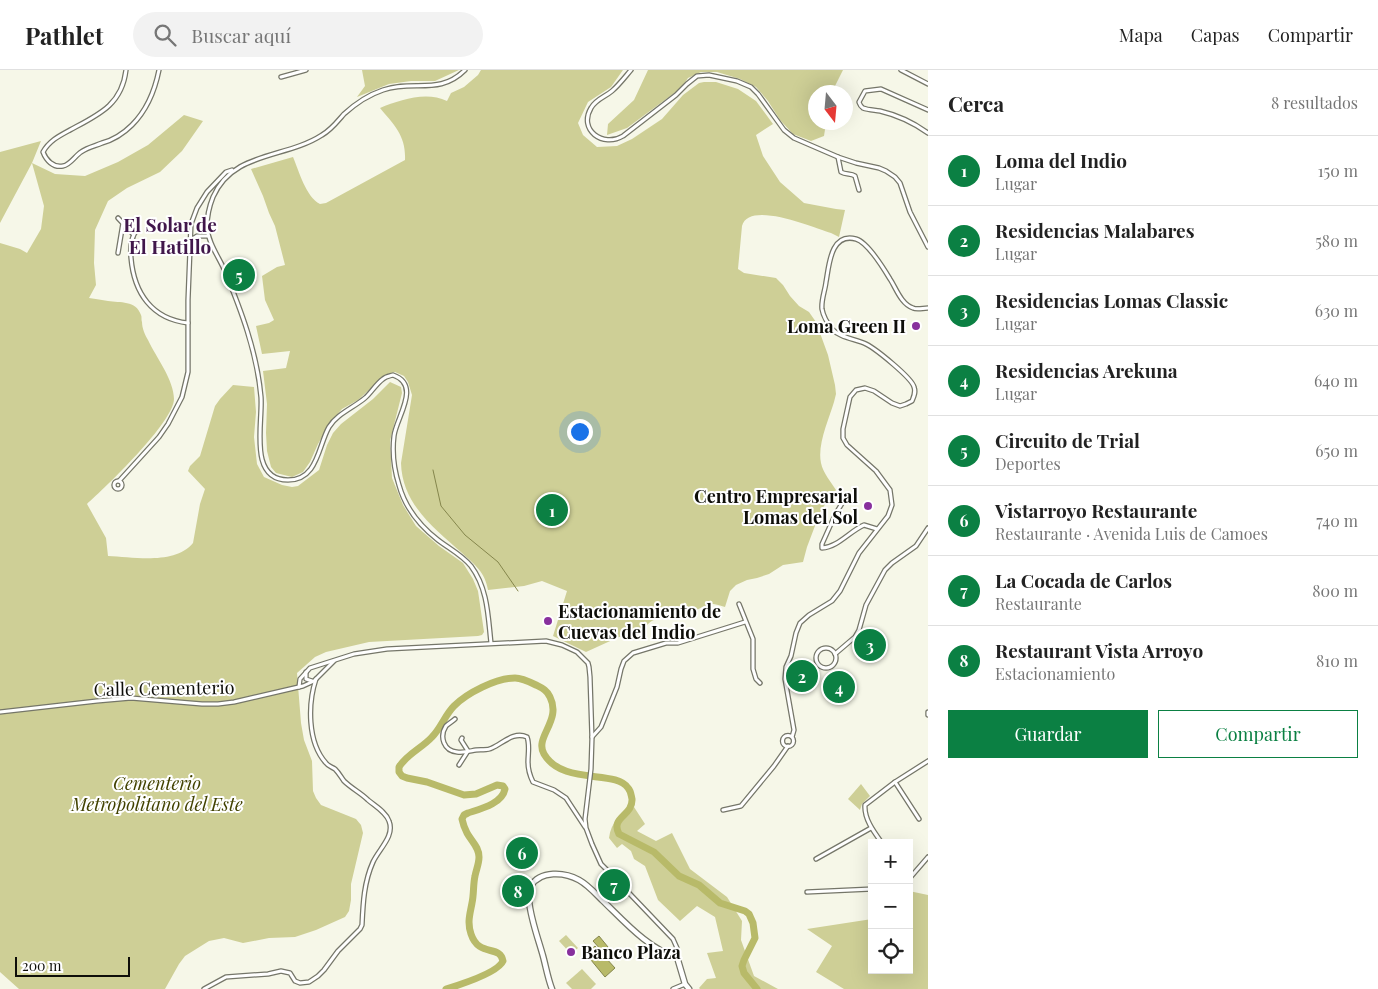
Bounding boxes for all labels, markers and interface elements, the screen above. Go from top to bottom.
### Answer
search box [133,12,483,57]
text: Pathlet [25,19,103,51]
icon: search [151,21,179,49]
text: Buscar aquí [191,22,291,48]
text: Mapa [1119,23,1163,47]
text: Capas [1191,23,1240,47]
text: Compartir [1268,23,1353,47]
north arrow [808,85,853,130]
text: Cerca [948,89,1004,117]
text: 8 resultados [1271,92,1358,113]
text: Loma del Indio [995,147,1127,173]
text: 1 [961,160,967,181]
text: 150 m [1318,160,1358,181]
text: Lugar [995,173,1037,194]
district label: El Solar de El Hatillo [123,211,217,259]
text: Residencias Malabares [995,217,1194,243]
text: 2 [960,230,968,251]
text: 580 m [1315,230,1358,251]
text: Lugar [995,243,1037,264]
pin: 5 [223,256,255,294]
text: Residencias Lomas Classic [995,287,1228,313]
text: 3 [960,300,968,321]
text: 630 m [1315,300,1358,321]
text: Lugar [995,313,1037,334]
place label: Loma Green II [787,314,906,338]
marker: Loma Green II [910,320,922,332]
text: Residencias Arekuna [995,357,1178,383]
text: 4 [960,370,968,391]
text: 640 m [1314,370,1358,391]
text: Lugar [995,383,1037,404]
your location [567,419,593,445]
text: Circuito de Trial [995,427,1140,453]
text: 5 [960,440,968,461]
text: 650 m [1315,440,1358,461]
text: Deportes [995,453,1061,474]
place label: Centro Empresarial Lomas del Sol [694,484,858,529]
pin: 1 [536,491,568,529]
text: Vistarroyo Restaurante [995,497,1197,523]
marker: Centro Empresarial Lomas del Sol [862,500,874,512]
text: 6 [960,510,968,531]
text: 740 m [1316,510,1358,531]
text: Restaurante · Avenida Luis de Camoes [995,523,1268,544]
text: La Cocada de Carlos [995,567,1172,593]
text: 7 [960,580,968,601]
text: 800 m [1312,580,1358,601]
text: Restaurante [995,593,1082,614]
place label: Estacionamiento de Cuevas del Indio [558,599,721,644]
marker: Estacionamiento de Cuevas del Indio [542,615,554,627]
pin: 3 [854,626,886,664]
text: Restaurant Vista Arroyo [995,637,1203,663]
text: 8 [960,650,968,671]
text: 810 m [1316,650,1358,671]
pin: 2 [786,657,818,695]
text: Estacionamiento [995,663,1115,684]
pin: 4 [823,668,855,706]
street label: Calle Cementerio [93,675,235,701]
button: Guardar [948,710,1148,758]
button: Compartir [1158,710,1358,758]
park label: Cementerio Metropolitano del Este [70,771,243,816]
pin: 6 [506,834,538,872]
map controls [868,839,913,974]
button: + [868,839,913,884]
pin: 7 [598,866,630,904]
pin: 8 [502,872,534,910]
button: − [868,884,913,929]
button: locate [868,929,913,974]
place label: Banco Plaza [581,940,682,964]
marker: Banco Plaza [565,946,577,958]
scale bar [15,954,130,977]
text: 200 m [22,956,61,975]

